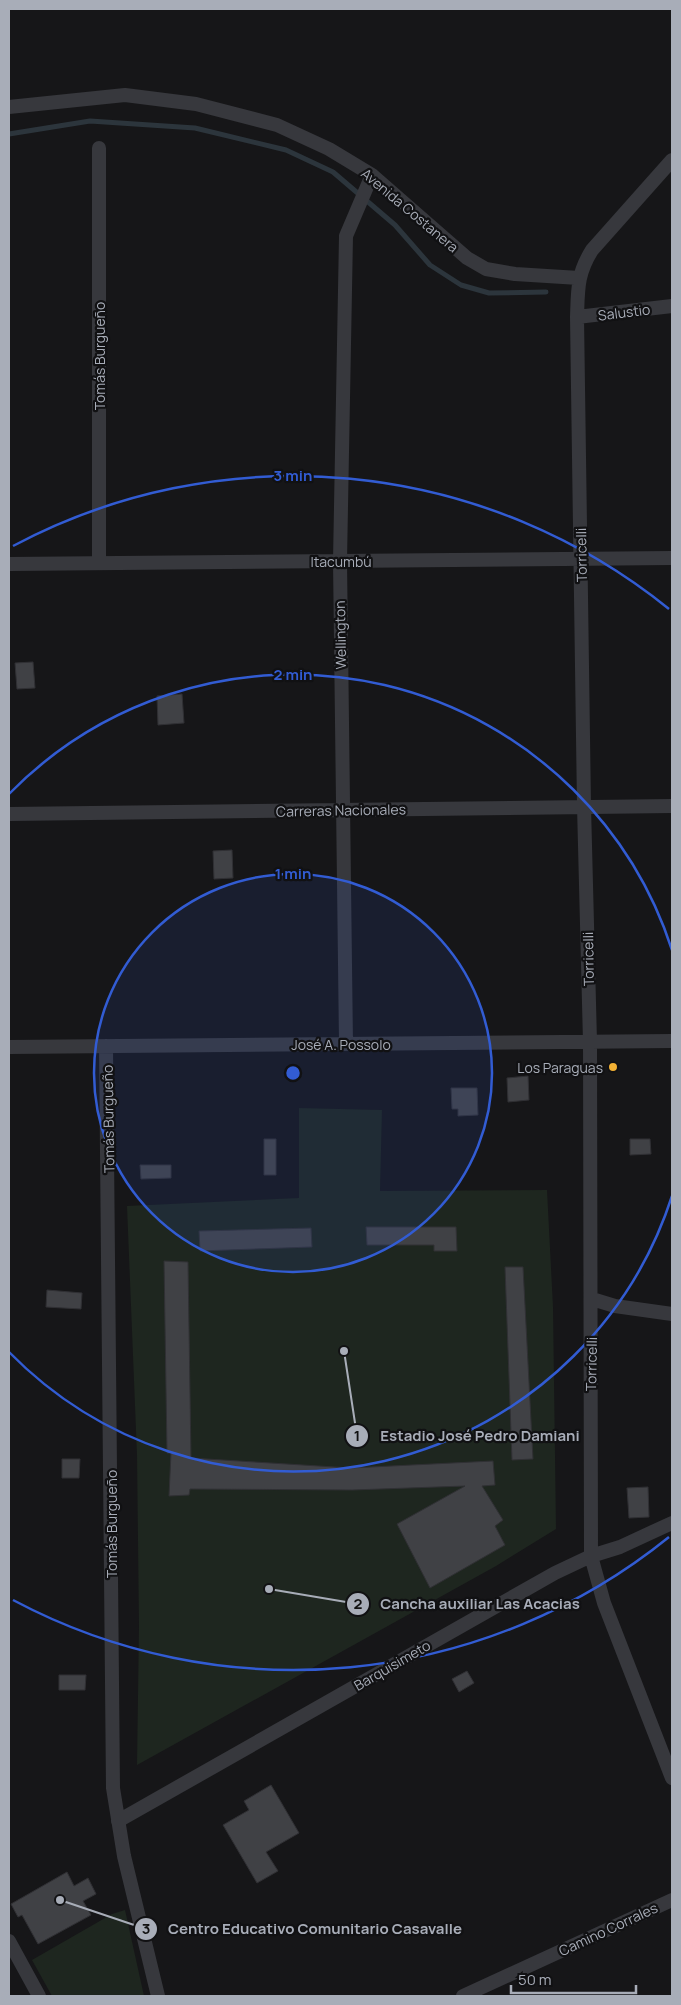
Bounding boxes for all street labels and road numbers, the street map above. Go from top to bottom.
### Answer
street label: Avenida Costanera [357,164,463,256]
street label: Salustio [597,299,651,325]
street label: Tomás Burgueño [90,302,109,410]
street label: Torricelli [571,528,591,582]
street label: Itacumbú [310,552,372,571]
street label: Wellington [330,600,350,670]
street label: Carreras Nacionales [276,799,406,821]
street label: Torricelli [578,932,598,986]
street label: José A. Possolo [291,1035,391,1054]
street label: Tomás Burgueño [98,1065,118,1173]
street label: Torricelli [581,1337,601,1391]
street label: Tomás Burgueño [102,1470,121,1578]
street label: Barquisimeto [350,1635,434,1695]
street label: Camino Corrales [556,1898,660,1960]

